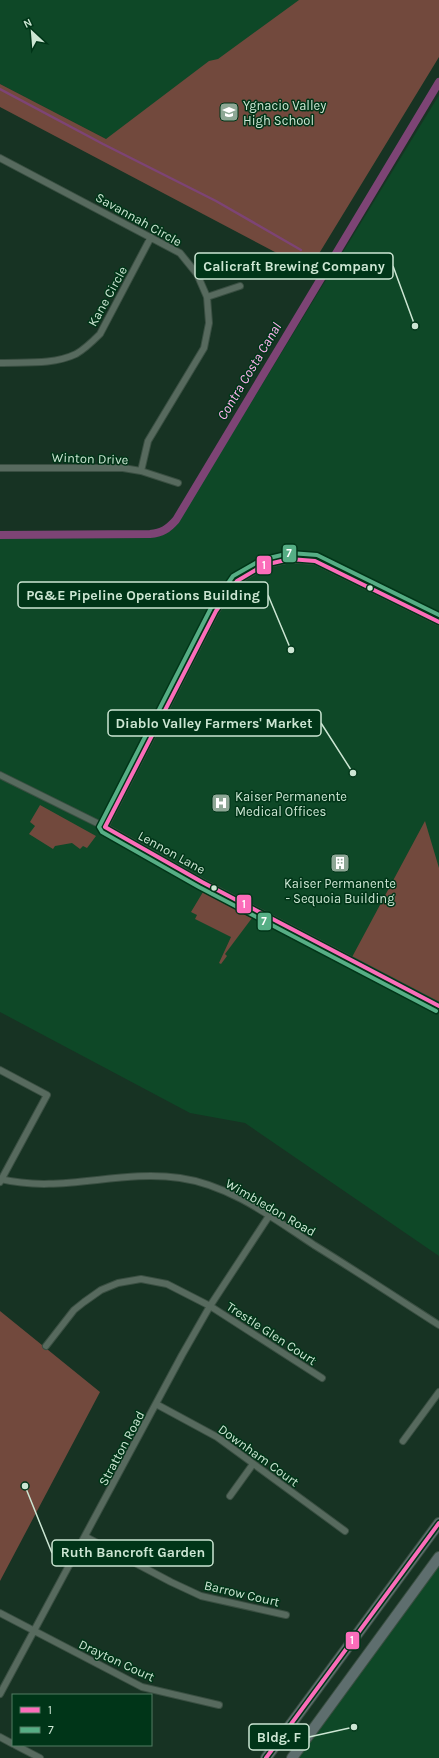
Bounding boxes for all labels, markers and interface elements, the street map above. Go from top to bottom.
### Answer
north arrow [12,12,52,52]
text: N [21,16,34,31]
place label: Ygnacio Valley High School [243,98,326,128]
school or university icon: Ygnacio Valley High School [218,101,240,123]
street label: Savannah Circle [93,190,185,249]
callout: Calicraft Brewing Company [195,253,393,279]
text: Calicraft Brewing Company [203,258,385,275]
street label: Kane Circle [85,263,130,329]
water label: Contra Costa Canal [214,319,285,423]
street label: Winton Drive [51,450,129,467]
line badge: 7 [282,544,297,563]
text: 7 [286,547,292,560]
line badge: 1 [256,555,272,575]
text: 1 [262,559,266,572]
callout: PG&E Pipeline Operations Building [18,582,268,608]
unlabelled marker [365,583,375,593]
text: PG&E Pipeline Operations Building [26,587,260,604]
callout: Diablo Valley Farmers' Market [108,710,321,736]
text: Diablo Valley Farmers' Market [115,715,313,732]
place label: Kaiser Permanente Medical Offices [235,789,347,819]
hospital icon: Kaiser Permanente Medical Offices [210,792,232,814]
street label: Lennon Lane [136,828,208,877]
building icon: Kaiser Permanente - Sequoia Building [329,852,351,874]
place label: Kaiser Permanente - Sequoia Building [284,876,396,907]
unlabelled marker [209,883,219,893]
line badge: 1 [236,894,252,914]
text: 1 [242,898,246,911]
line badge: 7 [257,912,272,931]
text: 7 [261,915,267,928]
street label: Wimbledon Road [223,1176,318,1239]
street label: Trestle Glen Court [224,1299,320,1368]
street label: Stratton Road [95,1408,147,1488]
street label: Downham Court [216,1421,302,1490]
callout: Ruth Bancroft Garden [52,1540,213,1566]
text: Ruth Bancroft Garden [61,1544,205,1561]
street label: Barrow Court [203,1578,281,1609]
line badge: 1 [345,1631,360,1650]
text: 1 [350,1634,354,1647]
street label: Drayton Court [76,1636,157,1685]
legend [12,1694,152,1746]
text: 1 [48,1703,52,1717]
text: 7 [48,1723,54,1737]
callout: Bldg. F [249,1724,309,1750]
text: Bldg. F [257,1729,301,1746]

